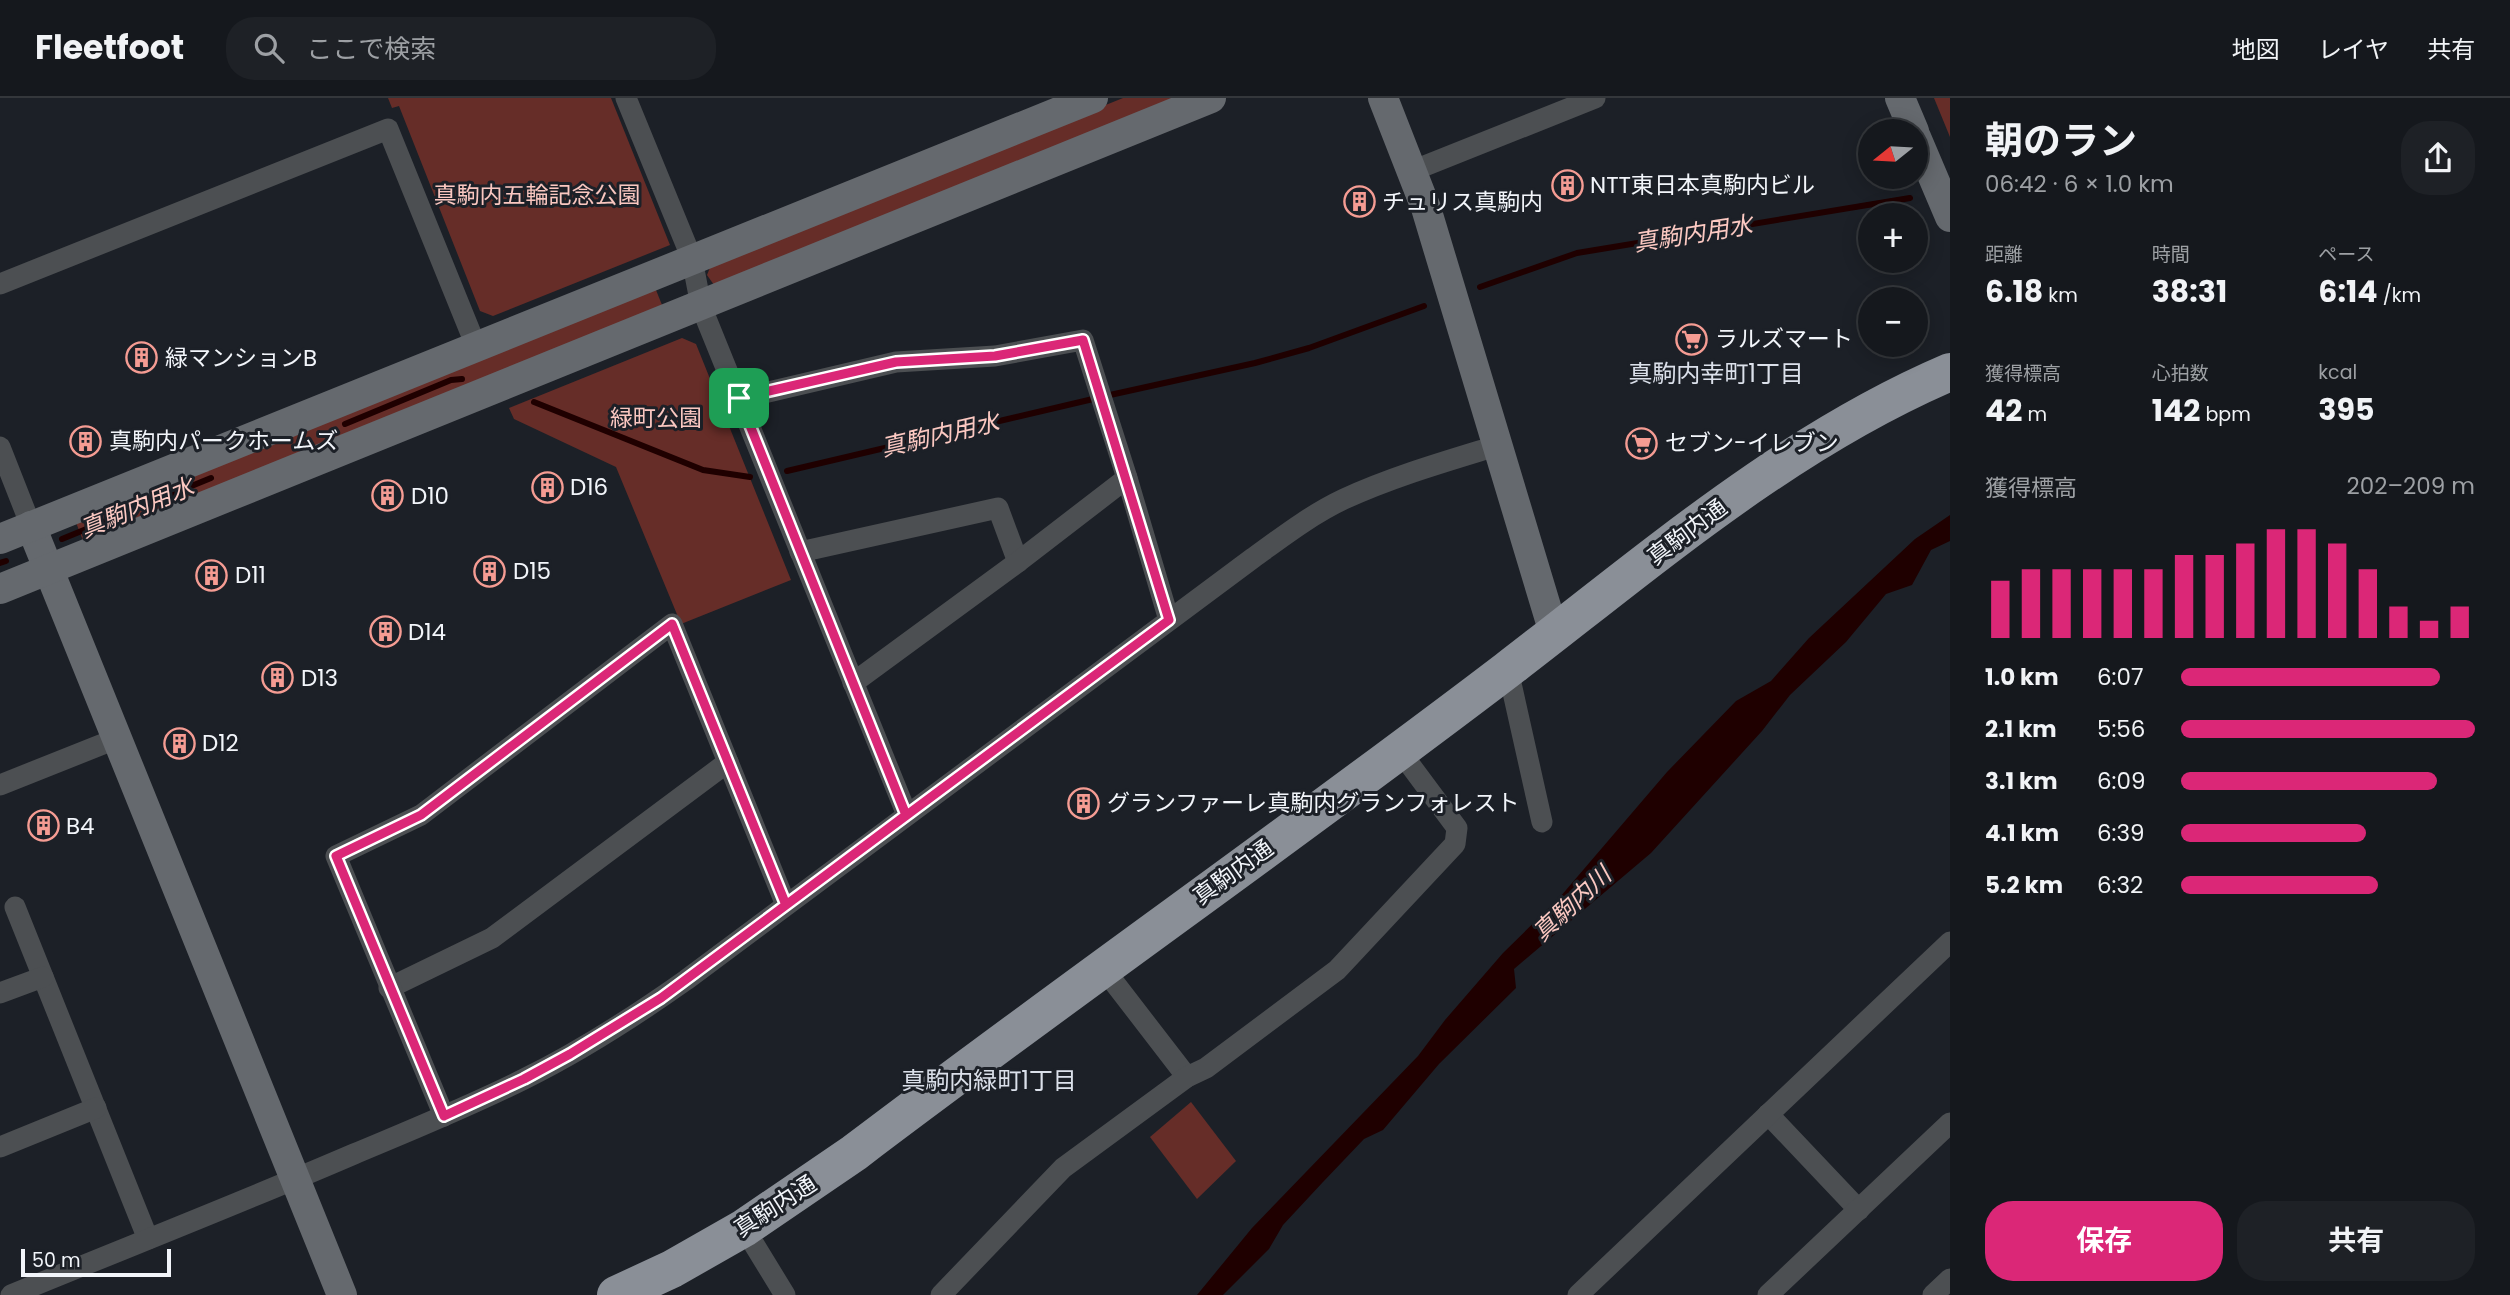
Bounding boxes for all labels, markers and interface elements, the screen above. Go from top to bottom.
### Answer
search box [226,17,716,80]
text: Fleetfoot [35,24,184,71]
icon: search [250,29,288,67]
text: ここで検索 [306,31,436,67]
text: 地図 [2232,33,2280,66]
text: レイヤ [2318,33,2389,66]
text: 共有 [2427,33,2475,66]
text: 朝のラン [1985,114,2137,167]
north arrow [1858,119,1928,189]
map controls [1858,119,1928,357]
button: share [2401,121,2475,195]
building icon: NTT東日本真駒内ビル [1550,168,1584,202]
text: 06:42 · 6 × 1.0 km [1985,168,2174,200]
place label: NTT東日本真駒内ビル [1590,169,1815,201]
park label: 真駒内五輪記念公園 [434,179,641,211]
building icon: チュリス真駒内 [1342,185,1376,219]
place label: チュリス真駒内 [1382,186,1543,218]
button: + [1858,203,1928,273]
water label: 真駒内用水 [1631,207,1758,259]
text: 距離 [1985,241,2023,268]
text: 時間 [2152,241,2190,268]
text: ペース [2318,241,2374,268]
text: 6.18 [1985,270,2043,313]
text: 38:31 [2152,270,2227,313]
text: 6:14 [2318,270,2378,313]
text: km [2043,282,2078,309]
text: /km [2378,282,2421,309]
button: − [1858,287,1928,357]
supermarket icon: ラルズマート [1675,322,1709,356]
place label: ラルズマート [1715,323,1853,355]
building icon: 緑マンションB [125,341,159,375]
place label: 緑マンションB [165,342,317,374]
district label: 真駒内幸町1丁目 [1628,357,1804,390]
text: kcal [2318,359,2357,386]
text: 獲得標高 [1985,360,2061,387]
text: 心拍数 [2152,360,2209,387]
pin [709,368,769,428]
icon: arrive [720,379,758,417]
text: 395 [2318,388,2374,431]
text: 42 [1985,389,2022,432]
text: 142 [2152,389,2200,432]
text: m [2022,401,2047,428]
text: bpm [2200,401,2251,428]
park label: 緑町公園 [610,402,702,434]
water label: 真駒内用水 [878,404,1005,464]
building icon: 真駒内パークホームズ [69,424,103,458]
place label: 真駒内パークホームズ [109,425,338,457]
supermarket icon: セブン-イレブン [1625,426,1659,460]
place label: セブン-イレブン [1665,427,1839,459]
water label: 真駒内用水 [75,469,201,545]
building icon: D16 [530,470,564,504]
text: 202–209 m [2347,470,2475,502]
place label: D16 [570,471,608,503]
text: 獲得標高 [1985,472,2077,504]
building icon: D10 [371,479,405,513]
place label: D10 [411,480,449,512]
street label: 真駒内通 [1641,492,1733,572]
building icon: D15 [473,554,507,588]
place label: D15 [513,555,551,587]
building icon: D11 [195,558,229,592]
place label: D11 [235,559,266,591]
building icon: D14 [368,615,402,649]
place label: D14 [408,616,446,648]
building icon: D13 [261,661,295,695]
text: 1.0 km [1985,661,2059,693]
text: 6:07 [2097,661,2144,693]
place label: D13 [301,662,338,694]
text: 2.1 km [1985,713,2057,745]
text: 5:56 [2097,713,2145,745]
building icon: D12 [162,726,196,760]
place label: D12 [202,727,239,759]
text: 3.1 km [1985,765,2058,797]
text: 6:09 [2097,765,2145,797]
building icon: グランファーレ真駒内グランフォレスト [1067,786,1101,820]
place label: グランファーレ真駒内グランフォレスト [1107,787,1520,819]
building icon: B4 [26,809,60,843]
place label: B4 [66,810,95,842]
text: 4.1 km [1985,817,2059,849]
text: 6:39 [2097,817,2145,849]
street label: 真駒内通 [1186,832,1280,912]
water label: 真駒内川 [1525,857,1620,948]
text: 5.2 km [1985,869,2063,901]
text: 6:32 [2097,869,2143,901]
district label: 真駒内緑町1丁目 [901,1064,1077,1097]
street label: 真駒内通 [728,1168,822,1244]
button: 保存 [1985,1201,2223,1281]
button: 共有 [2237,1201,2475,1281]
scale bar [21,1246,172,1278]
text: 50 m [32,1247,81,1274]

